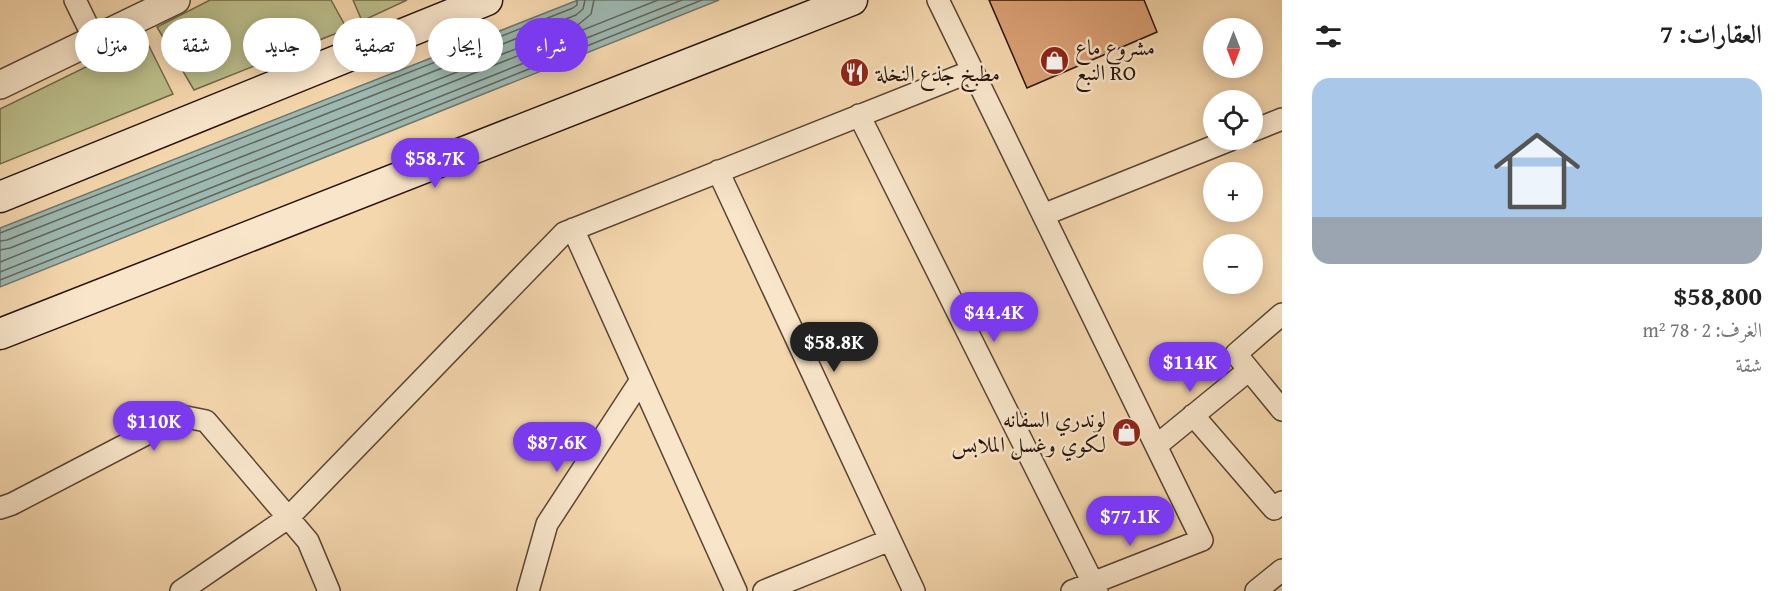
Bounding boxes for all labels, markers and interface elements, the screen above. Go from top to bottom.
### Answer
text: العقارات: 7 [1660,14,1762,53]
chip: منزل [75,18,149,72]
chip: شقة [161,18,231,72]
chip: جديد [243,18,321,72]
chip: تصفية [333,18,416,72]
chip: إيجار [428,18,503,72]
chip: شراء [515,18,588,72]
north arrow [1203,18,1263,78]
map controls [1203,18,1263,294]
icon: filters [1312,20,1345,53]
place label: مشروع ماع النبع RO [1075,31,1155,92]
shop icon: مشروع ماع النبع RO [1038,44,1070,76]
restaurant icon: مطبخ جذع النخلة [839,57,871,89]
place label: مطبخ جذع النخلة [875,57,1000,93]
button: locate [1203,90,1263,150]
icon: home [1483,117,1591,225]
pin: $58.7K [386,138,484,189]
text: $58.7K [405,143,465,172]
button: + [1203,162,1263,222]
button: − [1203,234,1263,294]
text: $58,800 [1674,276,1762,315]
pin: $44.4K [945,292,1043,343]
text: $44.4K [964,297,1024,326]
text: الغرف: 2 · 78 m² [1643,315,1762,344]
pin: $58.8K [785,322,883,373]
text: $58.8K [804,327,864,356]
pin: $114K [1148,342,1232,393]
text: $114K [1163,347,1217,376]
text: شقة [1736,350,1762,379]
pin: $110K [112,401,196,452]
place label: لوندري السفانه لكوي وغسل الملابس [951,403,1106,462]
text: $110K [127,406,181,435]
shop icon: لوندري السفانه لكوي وغسل الملابس [1111,416,1143,448]
pin: $87.6K [508,422,606,473]
text: $87.6K [527,427,587,456]
pin: $77.1K [1081,496,1179,547]
text: $77.1K [1100,501,1160,530]

